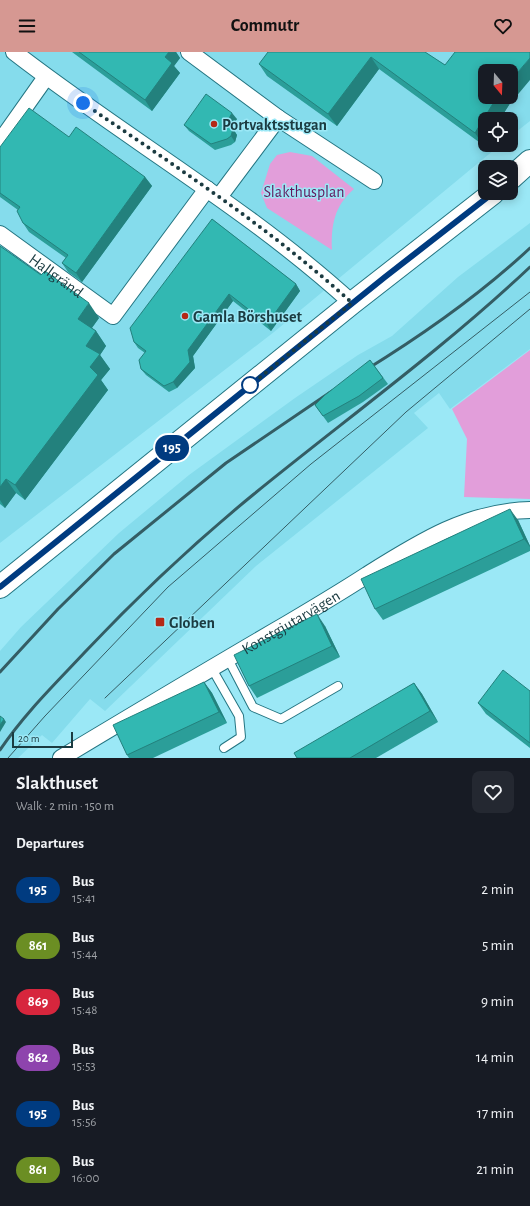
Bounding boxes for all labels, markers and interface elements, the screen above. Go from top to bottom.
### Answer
icon: menu [16,15,38,37]
icon: heart [492,15,514,37]
text: Commutr [231,17,299,35]
north arrow [478,64,518,104]
map controls [478,64,518,200]
your location [73,93,93,113]
button: locate [478,112,518,152]
place label: Portvaktsstugan [222,117,327,133]
marker: Portvaktsstugan [209,119,219,129]
button: layers [478,160,518,200]
park label: Slakthusplan [263,184,345,200]
street label: Hallgränd [26,251,86,301]
place label: Gamla Börshuset [193,309,303,325]
marker: Gamla Börshuset [180,311,190,321]
unlabelled marker [241,376,259,394]
line badge: 195 [149,435,195,461]
text: 195 [163,441,181,455]
street label: Konstgjutarvägen [239,587,343,658]
place label: Globen [169,615,215,631]
marker: Globen [154,616,166,628]
scale bar [12,730,73,749]
text: 20 m [18,733,39,744]
button: heart [472,771,514,813]
text: Slakthuset [16,774,98,793]
text: Walk · 2 min · 150 m [16,800,114,813]
text: Departures [16,836,84,851]
text: Bus [72,874,94,889]
text: 2 min [481,882,514,897]
text: 195 [29,883,47,897]
text: 15:41 [72,892,96,905]
text: Bus [72,930,94,945]
text: 5 min [482,938,514,953]
text: 861 [29,939,47,953]
text: 15:44 [72,948,97,961]
text: Bus [72,986,94,1001]
text: 9 min [481,994,514,1009]
text: 869 [28,995,48,1009]
text: 15:48 [72,1004,97,1017]
text: Bus [72,1042,94,1057]
text: 14 min [476,1050,514,1065]
text: 862 [28,1051,48,1065]
text: 15:53 [72,1060,96,1073]
text: Bus [72,1098,94,1113]
text: 17 min [477,1106,514,1121]
text: 195 [29,1107,47,1121]
text: 15:56 [72,1116,96,1129]
text: Bus [72,1154,94,1169]
text: 21 min [476,1162,514,1177]
text: 861 [29,1163,47,1177]
text: 16:00 [72,1172,99,1185]

